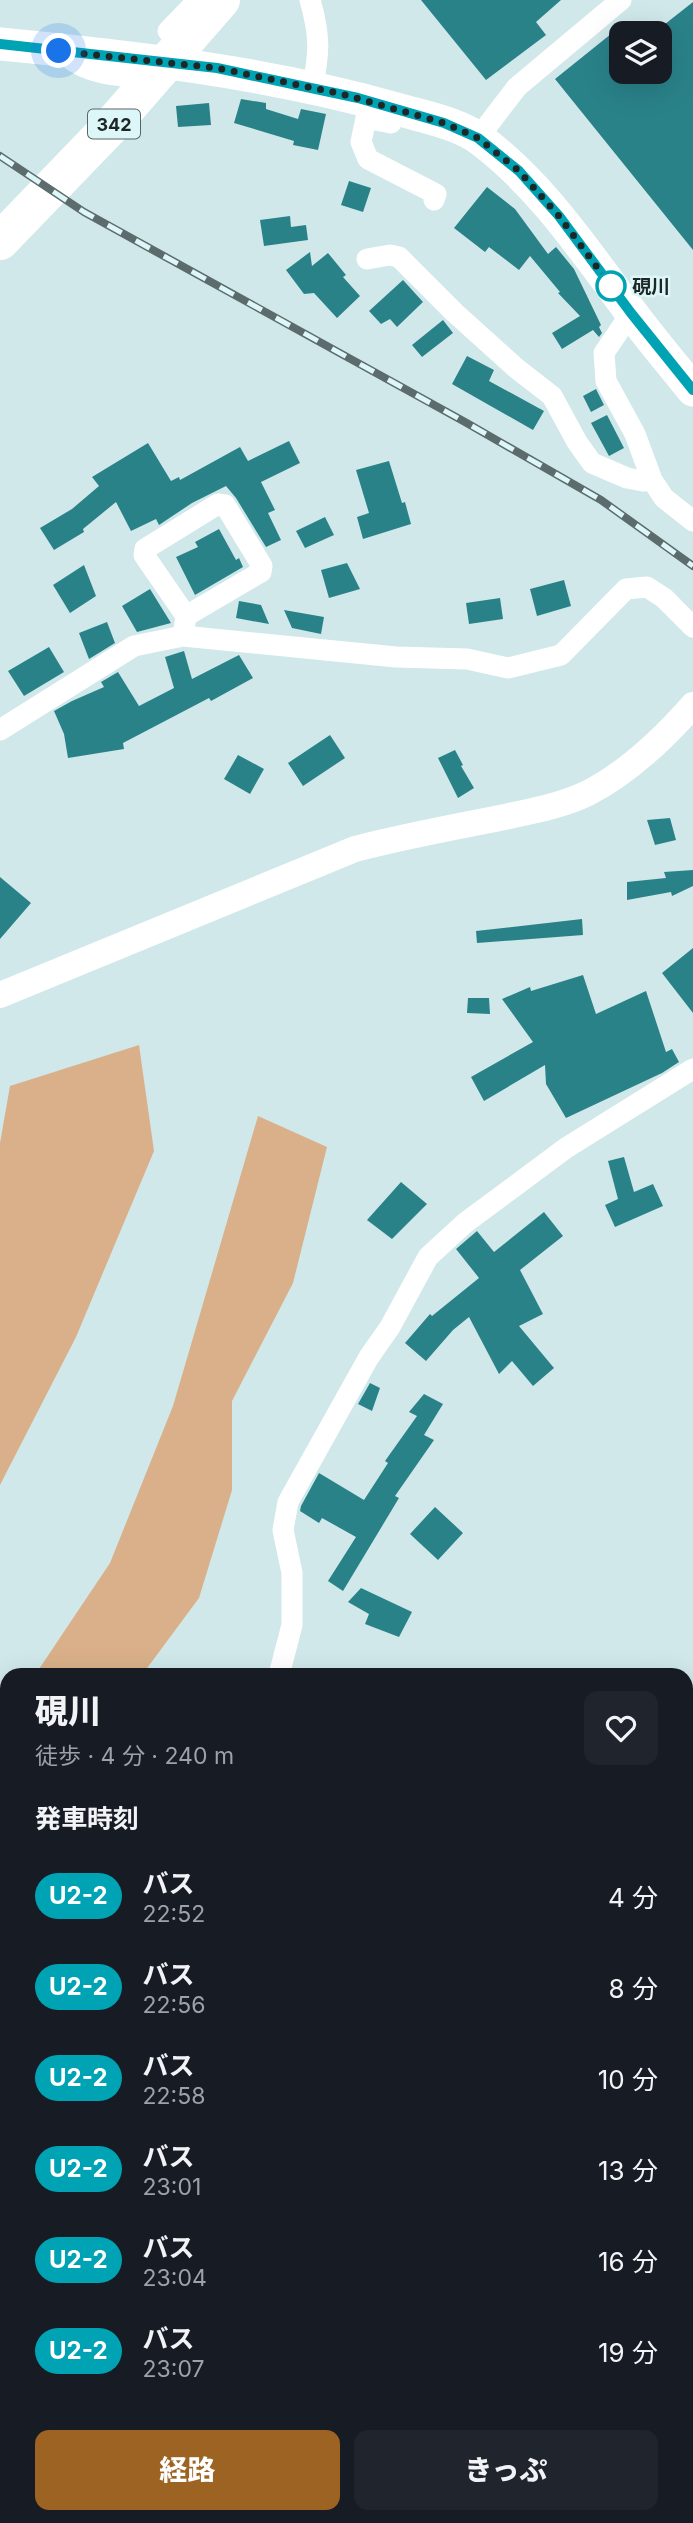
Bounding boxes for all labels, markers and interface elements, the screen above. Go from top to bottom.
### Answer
map controls [609,21,672,84]
button: layers [609,21,672,84]
your location [41,33,76,68]
road number: 342 [88,110,140,139]
marker: 硯川 [596,271,626,301]
place label: 硯川 [632,275,670,298]
text: 硯川 [35,1691,101,1731]
button: heart [584,1691,658,1765]
text: 徒歩 · 4 分 · 240 m [35,1742,234,1770]
text: 発車時刻 [35,1803,139,1834]
text: バス [143,1868,195,1899]
text: U2-2 [49,1881,108,1910]
text: 4 分 [608,1882,658,1913]
text: 22:52 [143,1900,205,1928]
text: バス [143,1959,195,1990]
text: U2-2 [49,1972,108,2001]
text: 8 分 [609,1973,658,2004]
text: 22:56 [143,1991,205,2019]
text: バス [143,2050,195,2081]
text: U2-2 [49,2063,108,2092]
text: 10 分 [598,2064,658,2095]
text: 22:58 [143,2082,205,2110]
text: バス [143,2141,195,2172]
text: U2-2 [49,2154,108,2183]
text: 13 分 [598,2155,658,2186]
text: 23:01 [143,2173,201,2201]
text: バス [143,2232,195,2263]
text: U2-2 [49,2245,108,2274]
text: 16 分 [598,2246,658,2277]
text: 23:04 [143,2264,207,2292]
text: バス [143,2323,195,2354]
text: U2-2 [49,2336,108,2365]
text: 19 分 [598,2337,658,2368]
text: 23:07 [143,2355,204,2383]
button: 経路 [35,2430,340,2510]
button: きっぷ [354,2430,658,2510]

